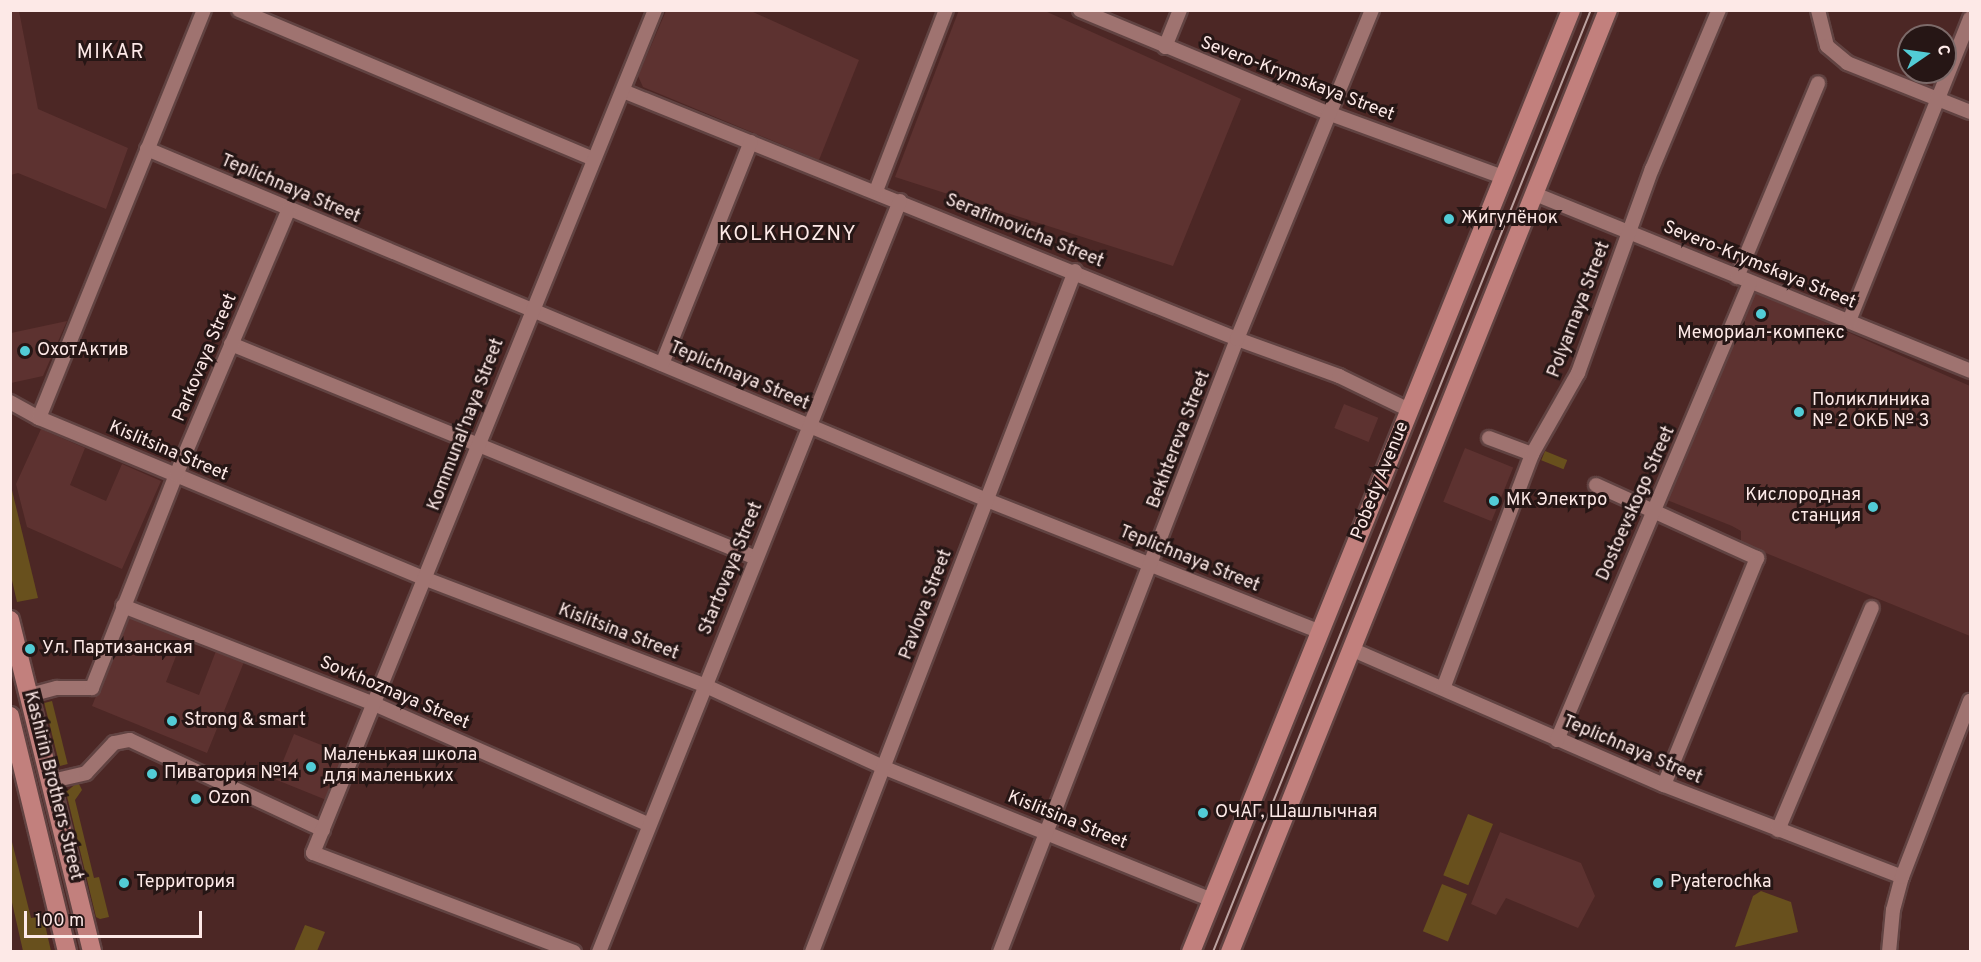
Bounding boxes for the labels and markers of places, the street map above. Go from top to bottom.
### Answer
place label: Жигулёнок [1461,208,1558,230]
marker: Жигулёнок [1442,212,1456,226]
marker: Мемориал-компекс [1754,307,1768,321]
place label: Мемориал-компекс [1677,323,1845,345]
place label: ОхотАктив [37,340,129,362]
marker: ОхотАктив [18,344,32,358]
place label: Поликлиника № 2 ОКБ № 3 [1812,391,1930,434]
marker: Поликлиника № 2 ОКБ № 3 [1790,403,1808,421]
place label: Кислородная станция [1745,486,1861,528]
place label: МК Электро [1506,490,1607,512]
marker: МК Электро [1487,494,1501,508]
marker: Кислородная станция [1866,500,1880,514]
place label: Ул. Партизанская [42,638,193,660]
marker: Ул. Партизанская [23,642,37,656]
place label: Strong & smart [184,710,306,732]
marker: Strong & smart [165,714,179,728]
place label: Маленькая школа для маленьких [323,746,477,789]
marker: Маленькая школа для маленьких [304,760,318,774]
place label: Пиватория №14 [164,763,299,785]
marker: Пиватория №14 [145,767,159,781]
place label: Ozon [208,788,250,810]
marker: Ozon [189,792,203,806]
place label: ОЧАГ, Шашлычная [1215,802,1377,824]
marker: ОЧАГ, Шашлычная [1196,806,1210,820]
place label: Территория [136,872,235,894]
place label: Pyaterochka [1670,872,1771,894]
marker: Территория [117,876,131,890]
marker: Pyaterochka [1651,876,1665,890]

